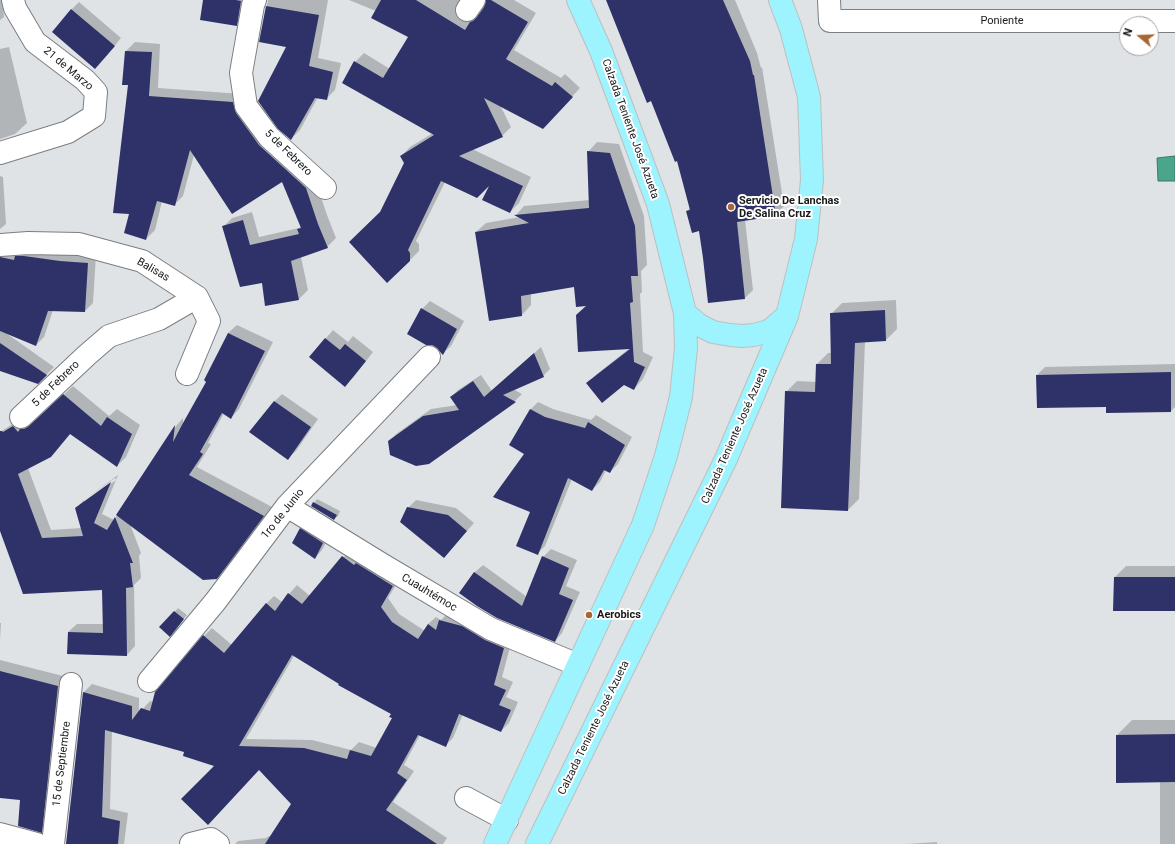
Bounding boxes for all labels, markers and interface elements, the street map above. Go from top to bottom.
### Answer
street label: Poniente [980,14,1024,28]
north arrow [1119,16,1159,56]
text: N [1121,26,1136,38]
street label: 21 de Marzo [40,44,96,94]
street label: Calzada Teniente José Azueta [599,57,661,201]
street label: 5 de Febrero [261,127,315,179]
place label: Servicio De Lanchas De Salina Cruz [739,194,839,220]
marker: Servicio De Lanchas De Salina Cruz [726,202,736,212]
street label: Balisas [134,255,172,285]
street label: 5 de Febrero [29,358,83,410]
street label: Calzada Teniente José Azueta [699,366,771,506]
street label: 1ro de Junio [259,486,307,542]
street label: Cuauhtémoc [399,571,459,615]
place label: Aerobics [597,608,641,622]
marker: Aerobics [584,610,594,620]
street label: Calzada Teniente José Azueta [556,659,632,797]
street label: 15 de Septiembre [50,721,74,807]

